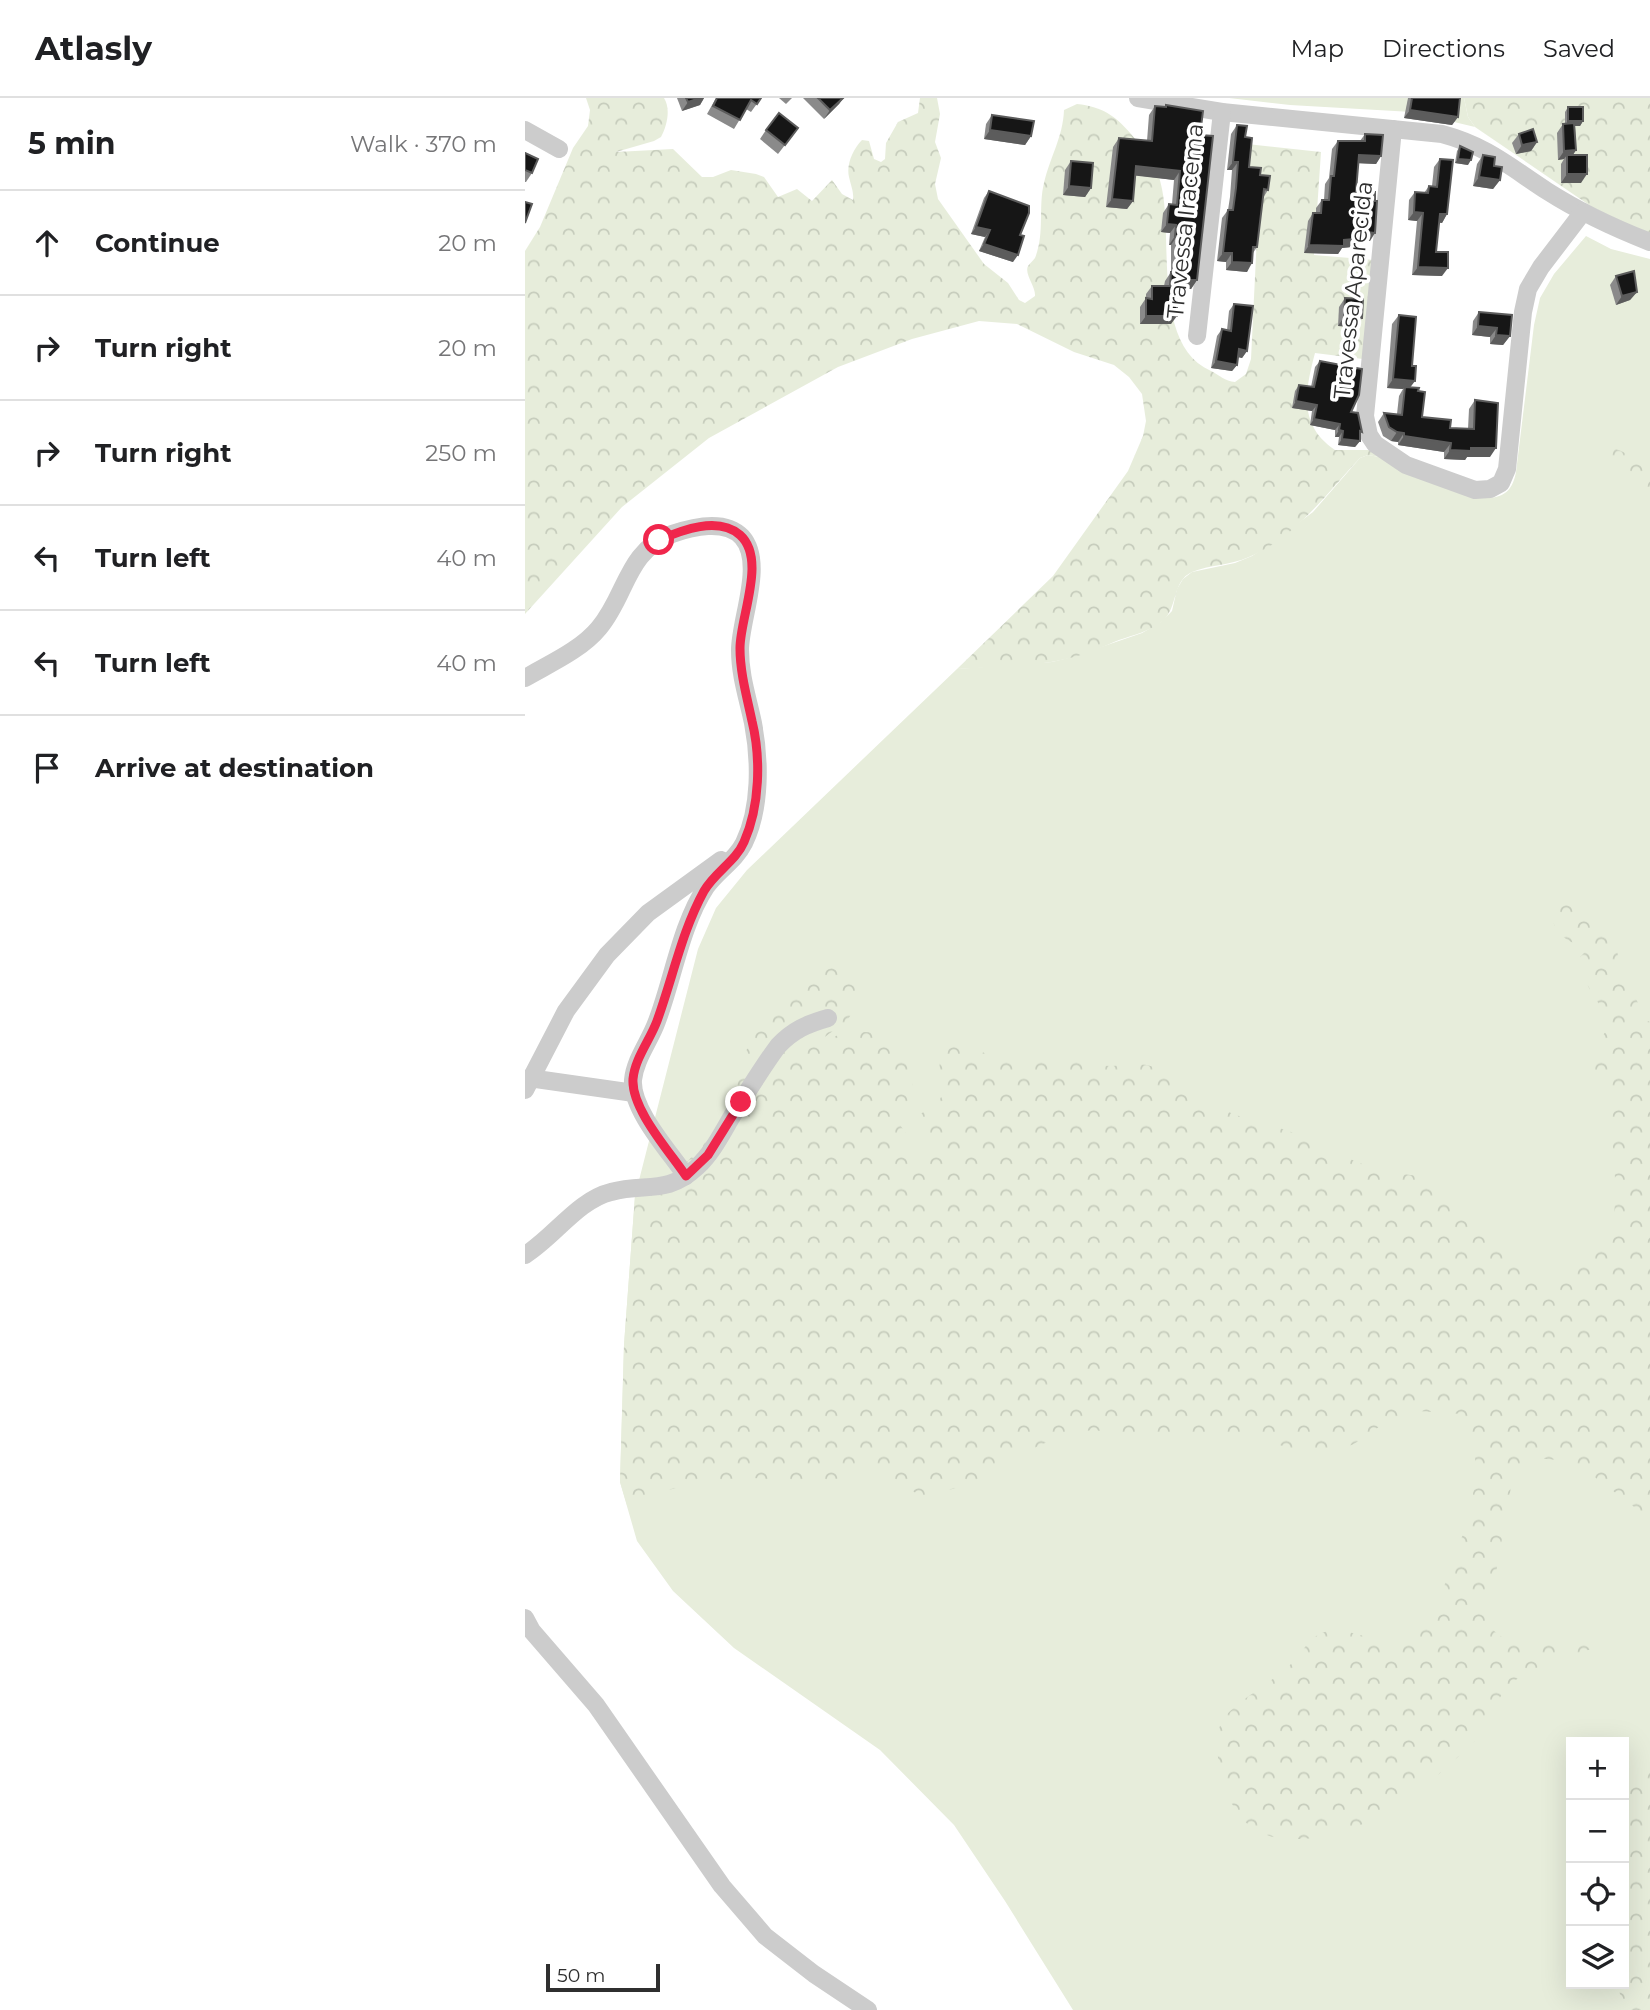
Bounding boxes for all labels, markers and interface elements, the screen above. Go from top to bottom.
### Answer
text: Atlasly [35,28,152,68]
text: Map [1291,34,1344,63]
text: Directions [1382,34,1505,63]
text: Saved [1543,34,1615,63]
street label: Travessa Iracema [1161,122,1209,320]
text: 5 min [28,125,116,162]
text: Walk · 370 m [350,130,497,158]
street label: Travessa Aparecida [1328,180,1378,400]
icon: ahead [28,224,66,262]
text: Continue [95,227,220,259]
text: 20 m [438,229,497,257]
icon: right [28,329,66,367]
text: Turn right [95,332,231,364]
text: 20 m [438,334,497,362]
icon: right [28,434,66,472]
text: Turn right [95,437,231,469]
text: 250 m [425,439,497,467]
route start [643,524,674,555]
icon: left [28,539,66,577]
text: Turn left [95,542,211,574]
text: 40 m [436,544,497,572]
icon: left [28,644,66,682]
text: Turn left [95,647,211,679]
text: 40 m [436,649,497,677]
icon: arrive [28,749,66,787]
text: Arrive at destination [95,752,374,784]
route end [725,1086,756,1117]
map controls [1566,1737,1629,1989]
button: + [1566,1737,1629,1800]
button: − [1566,1800,1629,1863]
button: locate [1566,1863,1629,1926]
button: layers [1566,1926,1629,1989]
scale bar [546,1961,660,1993]
text: 50 m [557,1964,605,1987]

